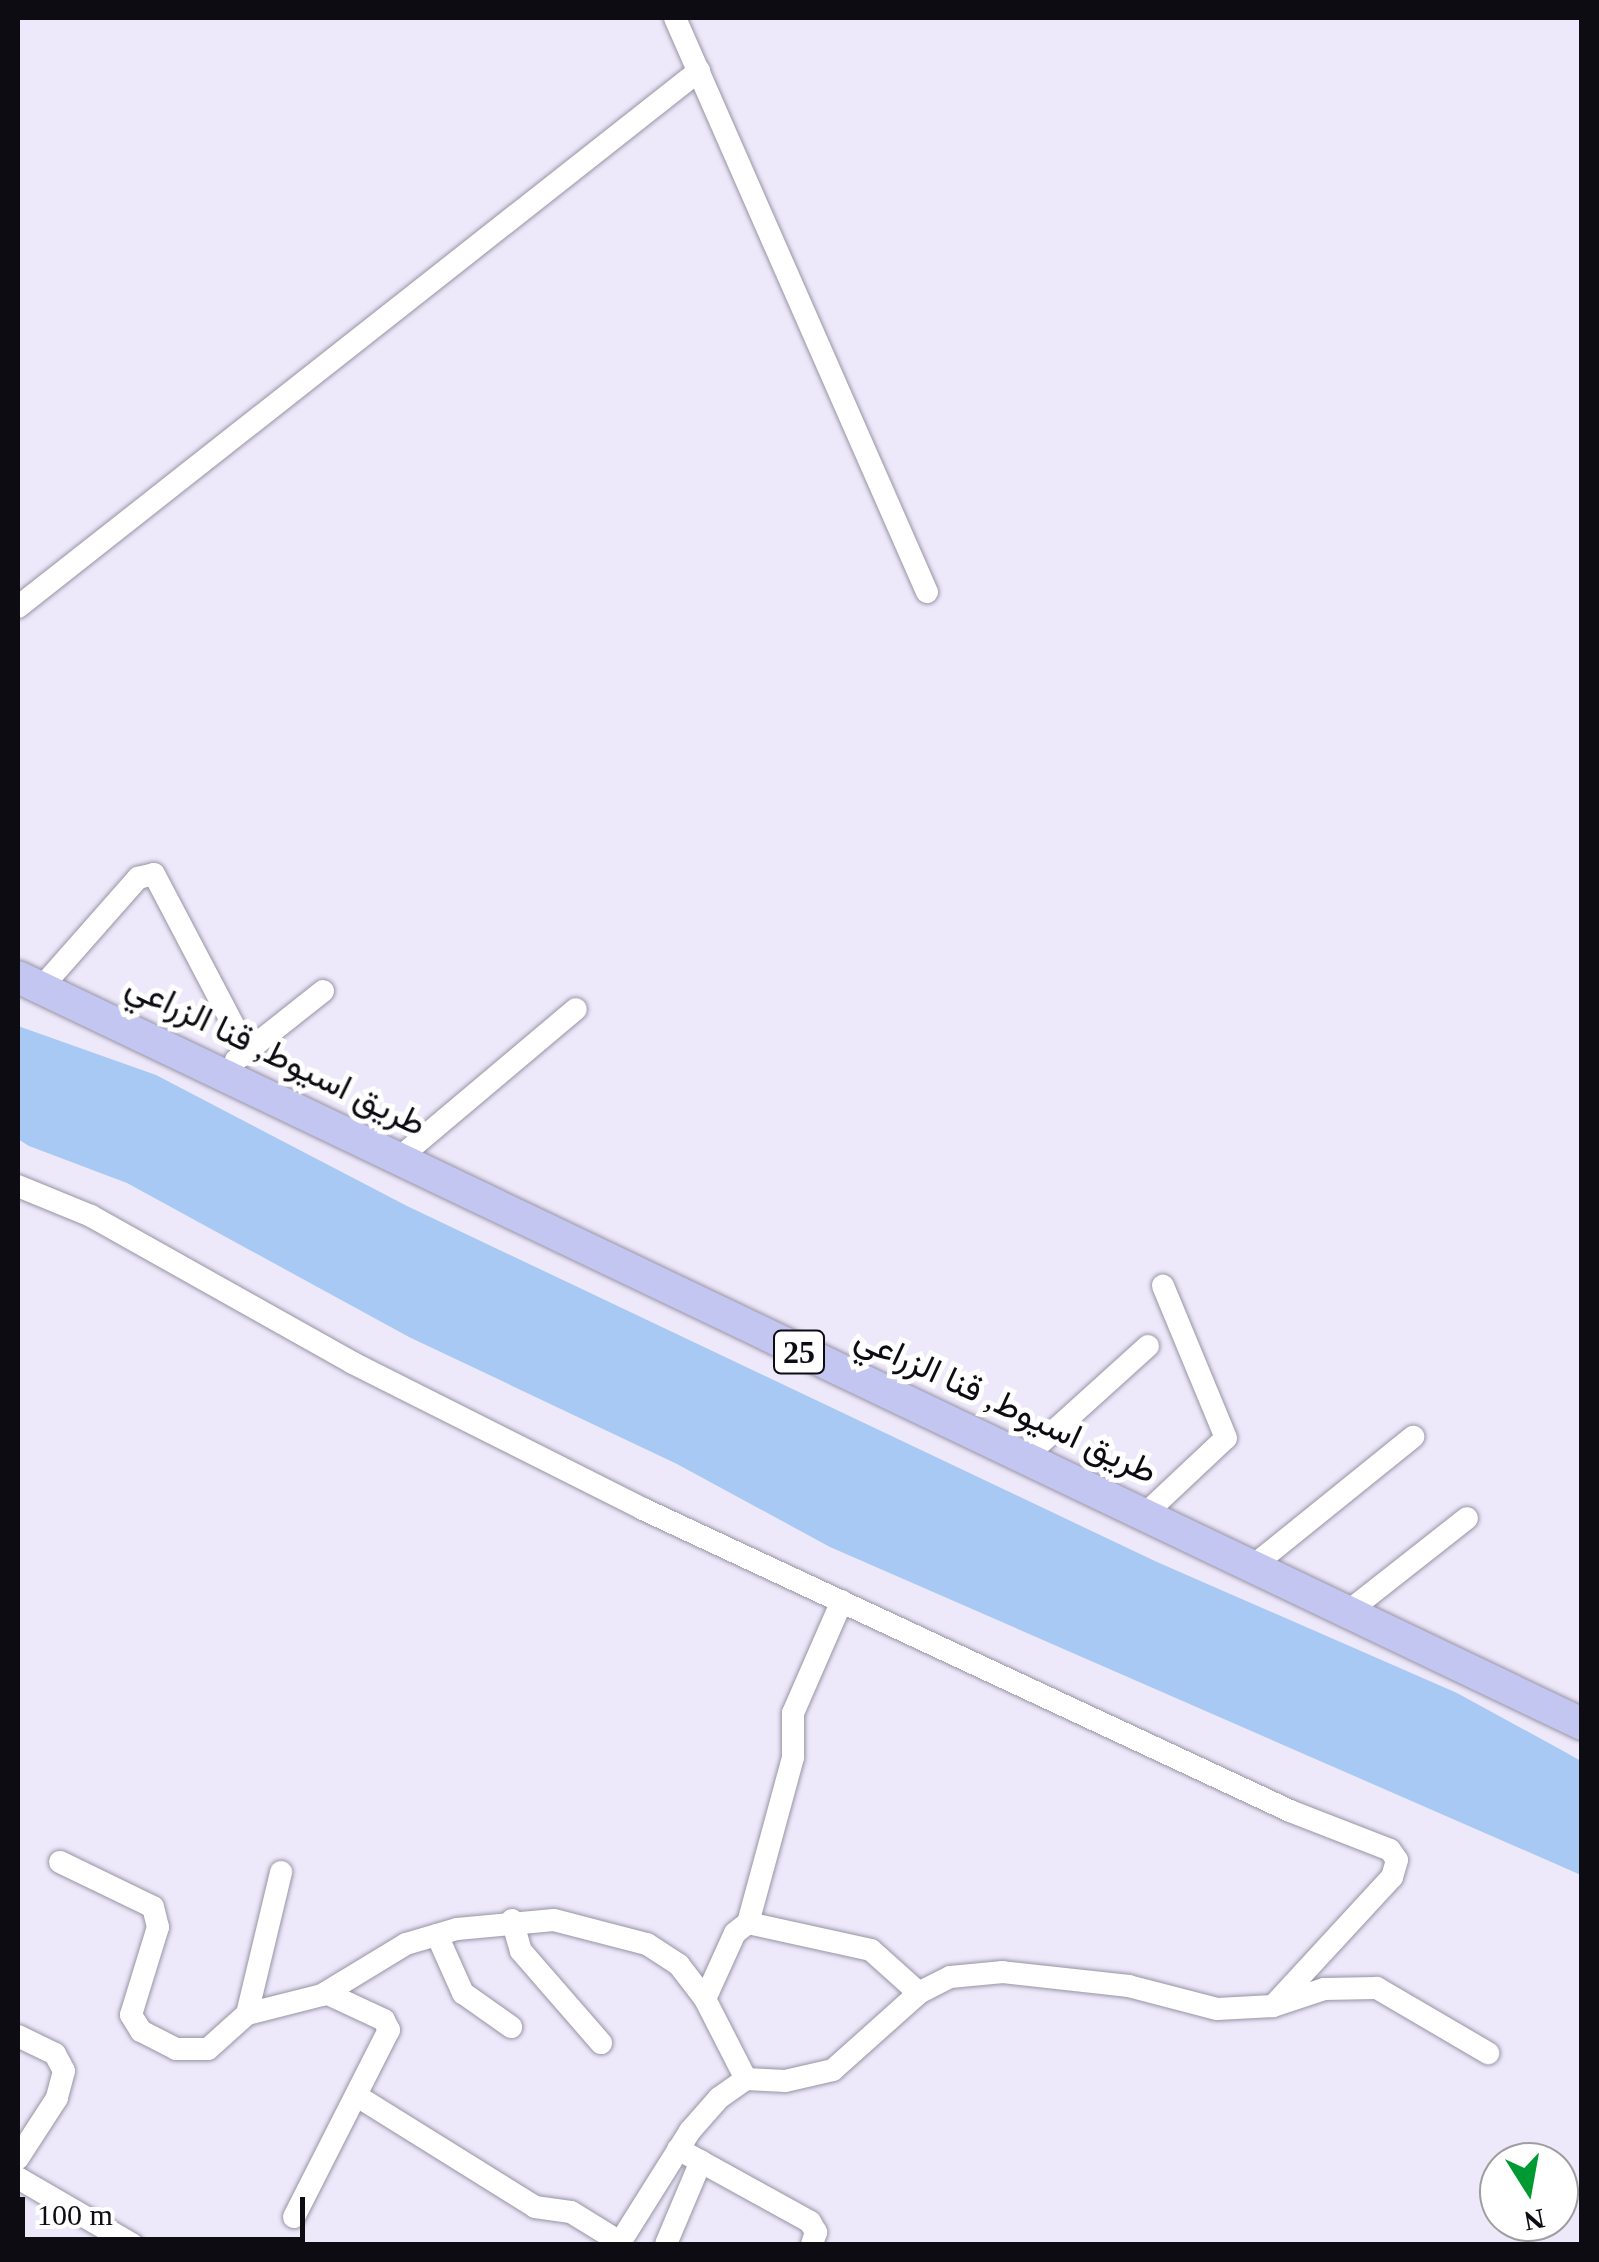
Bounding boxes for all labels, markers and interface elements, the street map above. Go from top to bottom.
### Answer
street label: طريق اسيوط, قنا الزراعي [119,964,433,1146]
street label: طريق اسيوط, قنا الزراعي [849,1317,1163,1493]
road number: 25 [772,1325,826,1379]
north arrow [1479,2142,1579,2242]
scale bar [25,2177,310,2239]
text: 100 m [37,2198,113,2231]
text: N [1522,2203,1547,2237]

